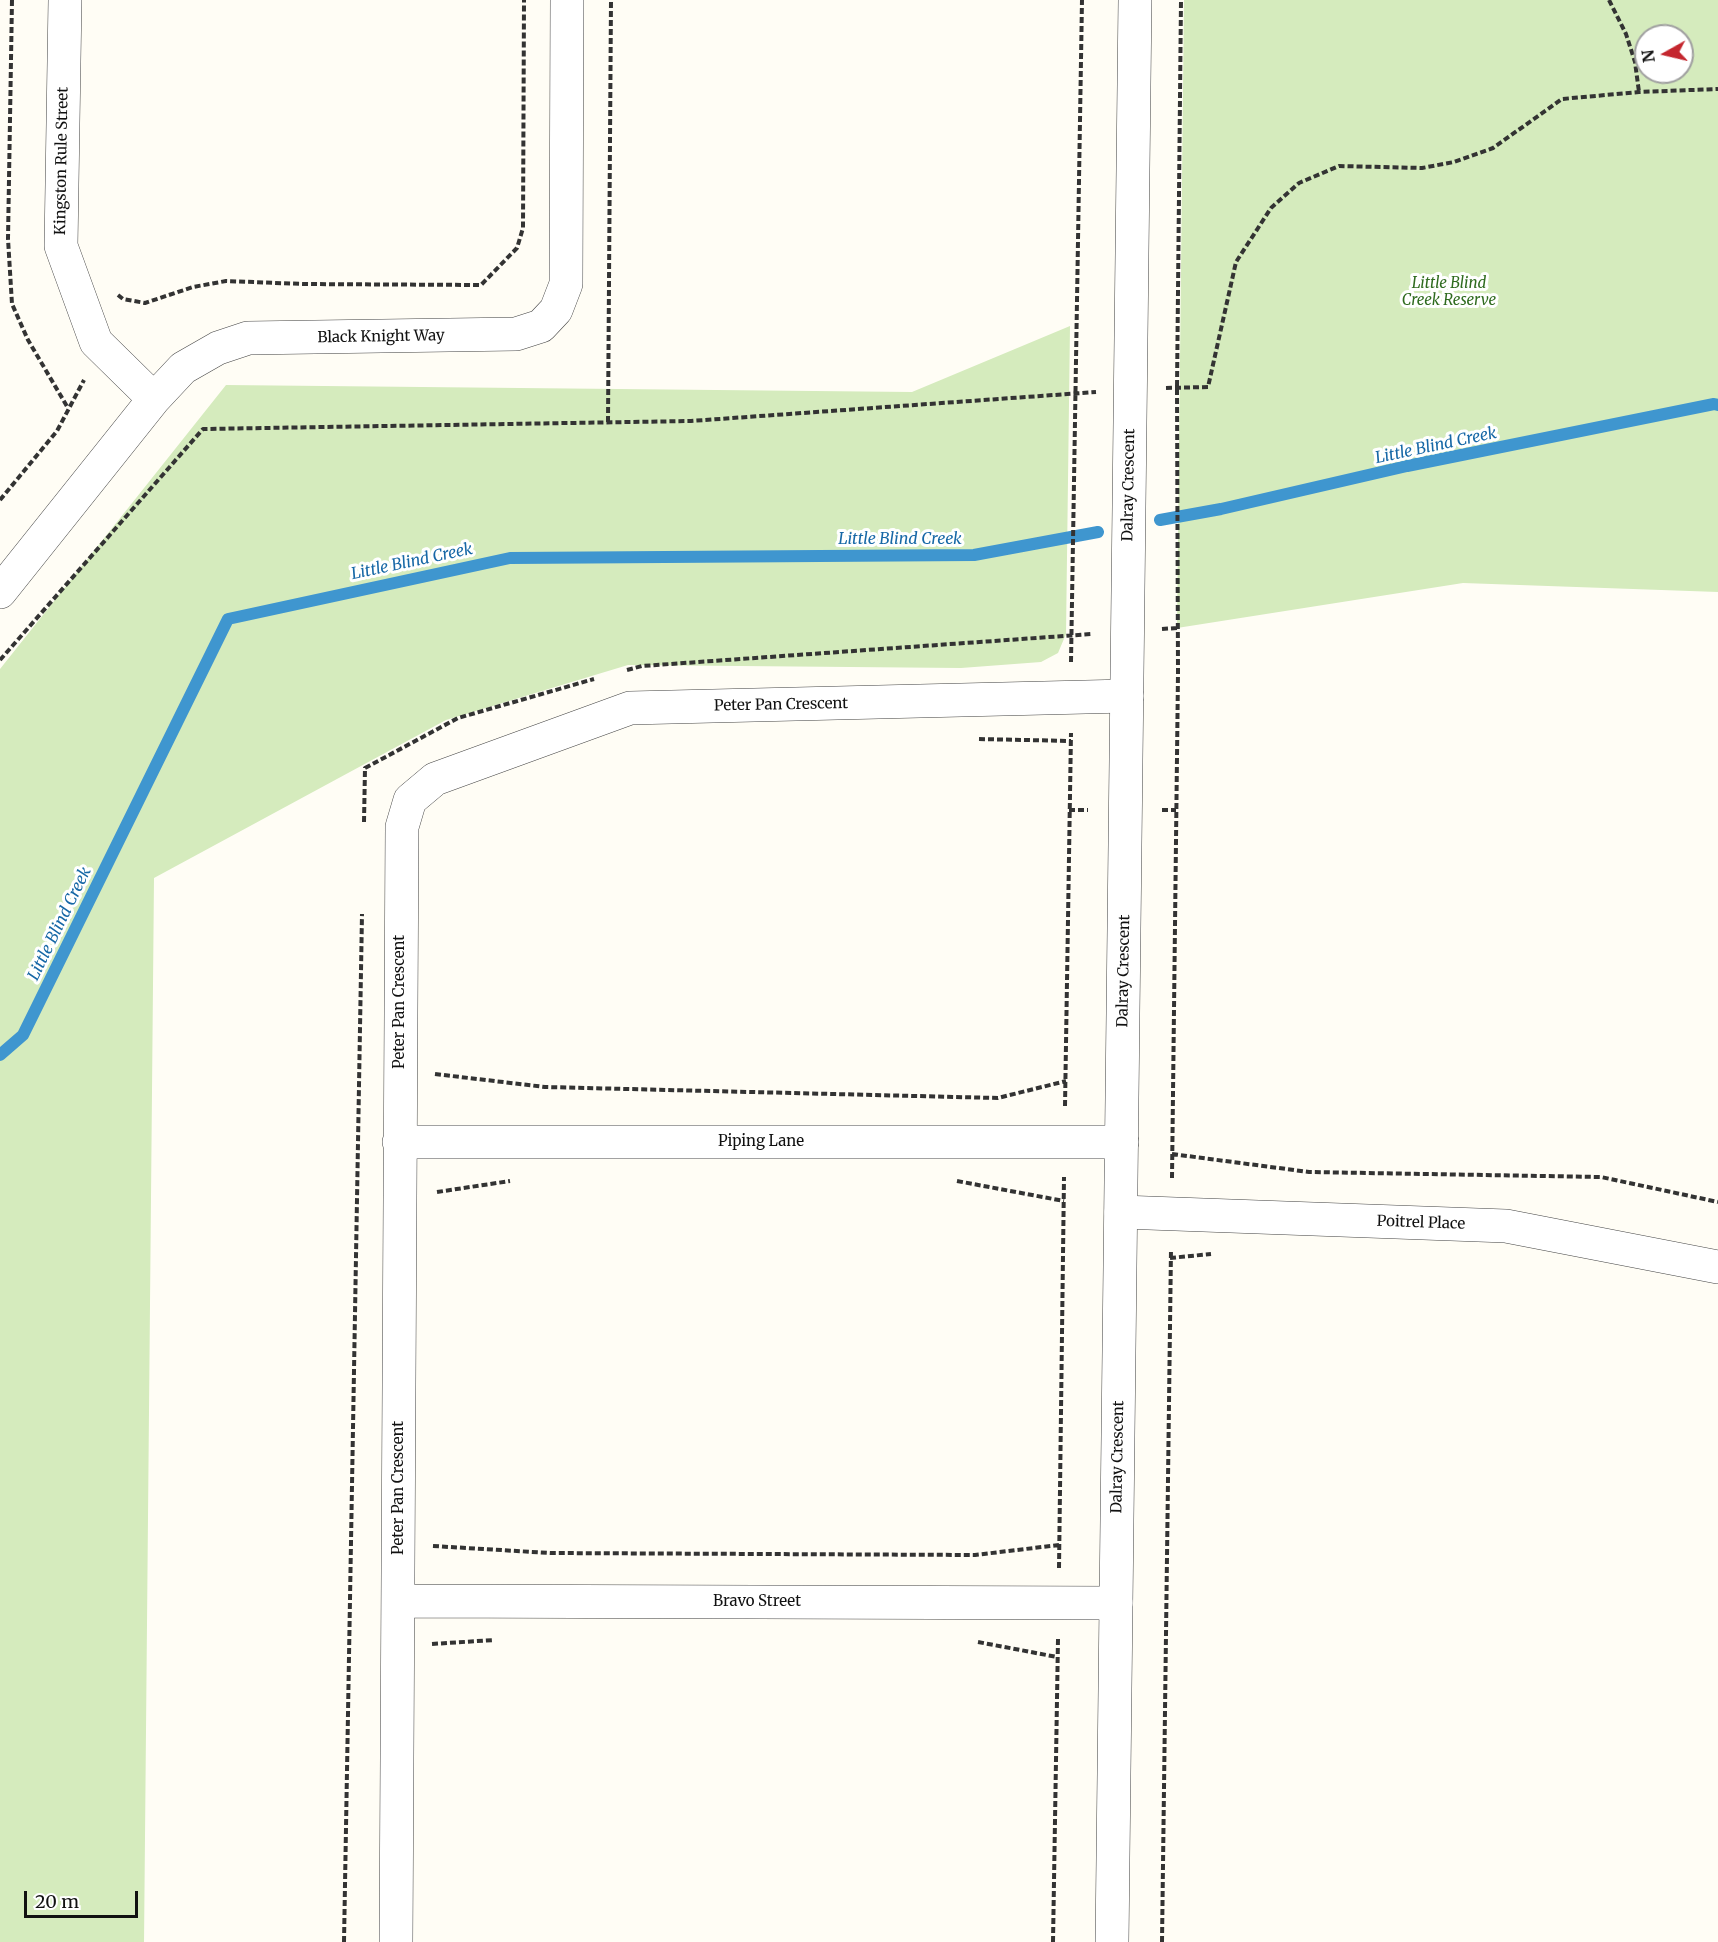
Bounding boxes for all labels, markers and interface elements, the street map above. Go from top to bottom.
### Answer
north arrow [1634,24,1694,84]
text: N [1637,49,1659,64]
street label: Kingston Rule Street [52,87,72,235]
park label: Little Blind Creek Reserve [1402,275,1496,310]
street label: Black Knight Way [317,327,445,347]
water label: Little Blind Creek [1374,424,1498,468]
street label: Dalray Crescent [1119,428,1139,542]
water label: Little Blind Creek [838,529,962,549]
water label: Little Blind Creek [350,540,474,584]
street label: Peter Pan Crescent [714,695,848,715]
water label: Little Blind Creek [24,864,96,984]
street label: Dalray Crescent [1114,914,1134,1028]
street label: Peter Pan Crescent [391,935,409,1069]
street label: Piping Lane [718,1133,804,1151]
street label: Poitrel Place [1376,1212,1466,1234]
street label: Dalray Crescent [1108,1400,1128,1514]
street label: Peter Pan Crescent [390,1421,408,1555]
street label: Bravo Street [713,1593,801,1611]
scale bar [27,1879,141,1917]
text: 20 m [35,1890,79,1913]

